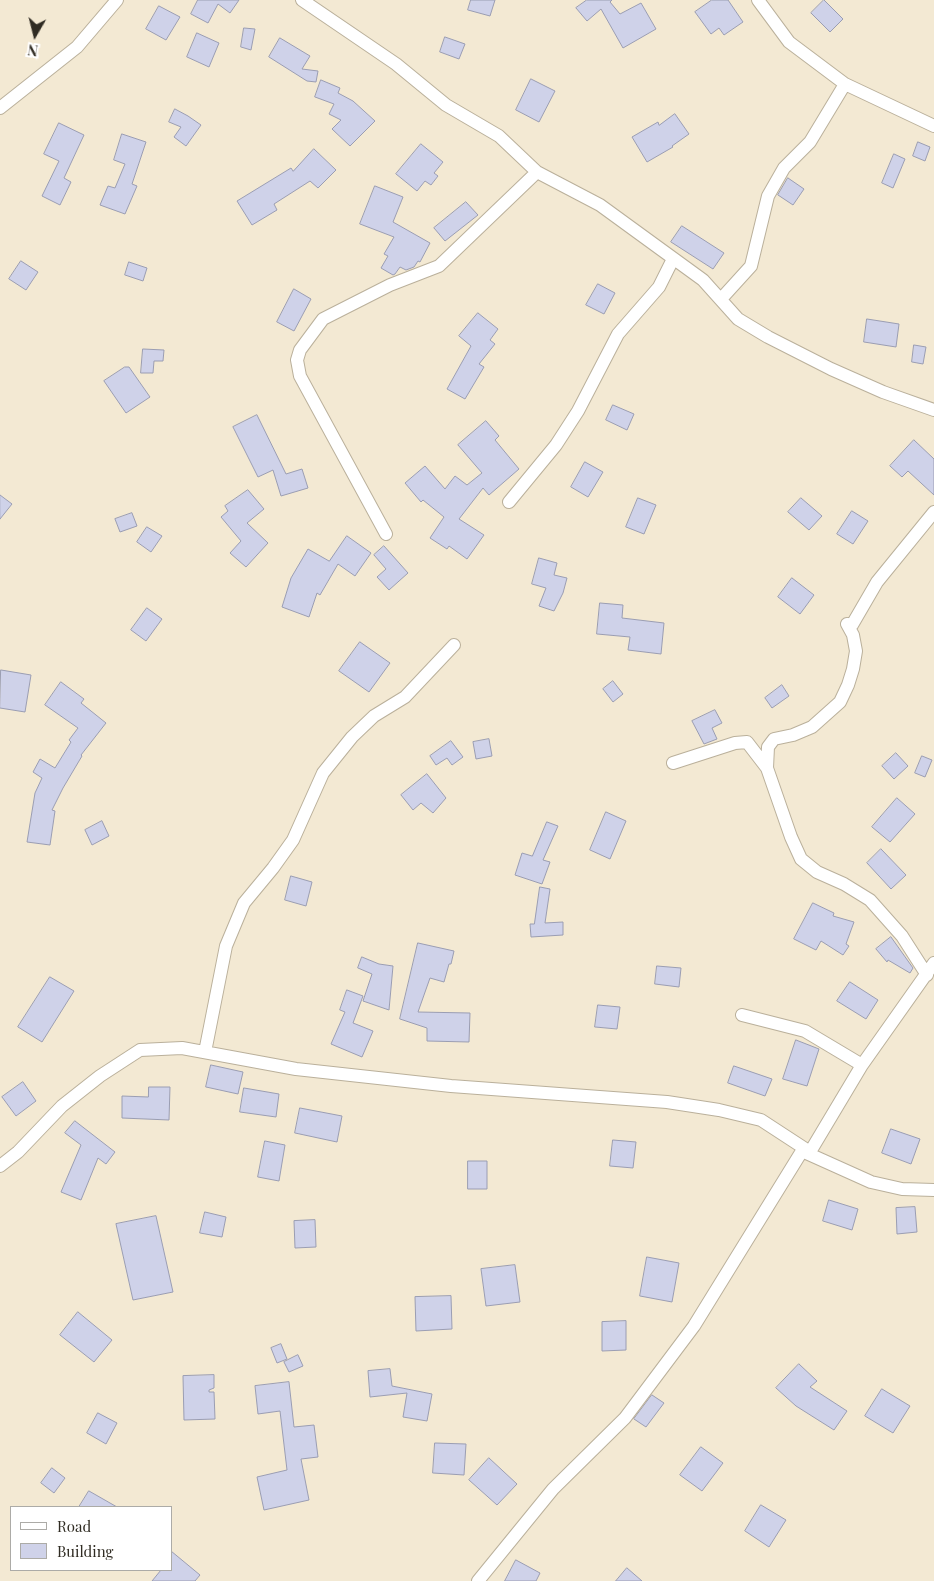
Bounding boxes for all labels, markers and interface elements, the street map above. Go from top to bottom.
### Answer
north arrow [10,10,60,60]
text: N [27,40,39,60]
legend [10,1506,172,1571]
text: Road [57,1516,91,1536]
text: Building [57,1541,113,1561]

